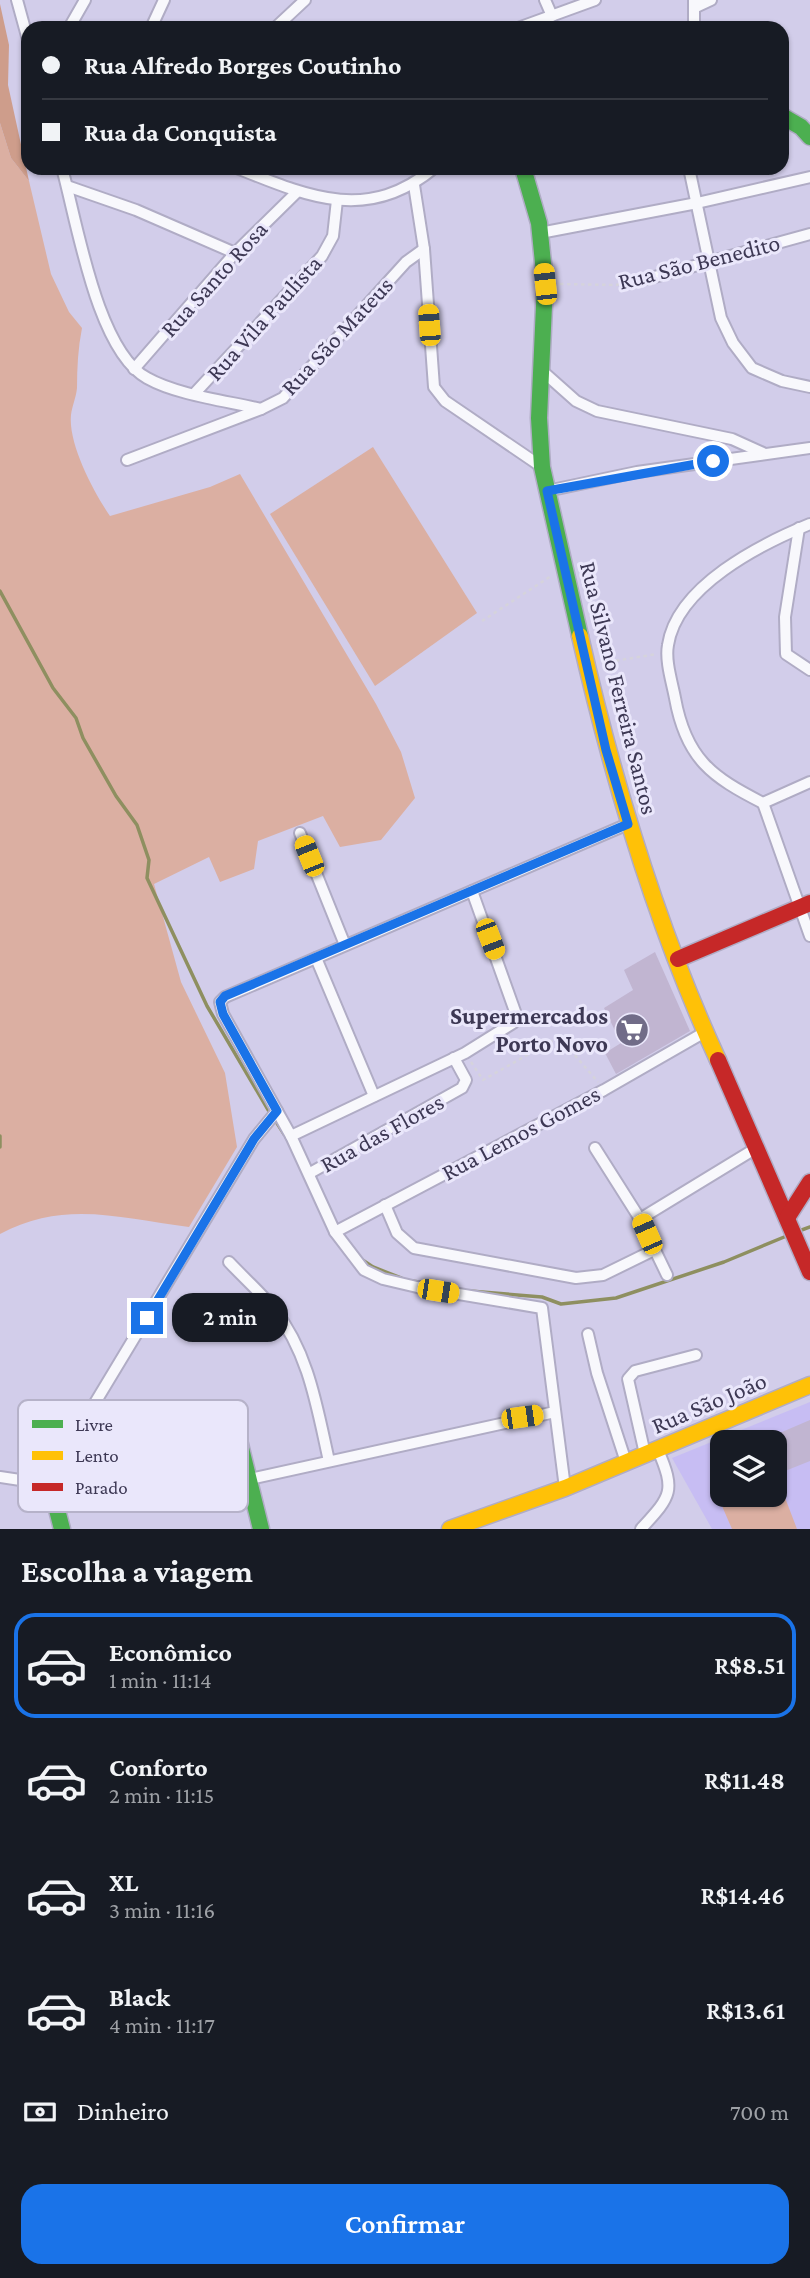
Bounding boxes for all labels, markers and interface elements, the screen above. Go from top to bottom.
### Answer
text: Rua Alfredo Borges Coutinho [84,51,401,80]
text: Rua da Conquista [84,118,277,147]
street label: Rua Santo Rosa [155,215,273,342]
street label: Rua São Benedito [615,228,783,295]
street label: Rua Vila Paulista [200,249,327,386]
car [533,262,558,306]
street label: Rua São Mateus [275,271,398,400]
car [418,303,441,347]
route start [697,445,729,477]
street label: Rua Silvano Ferreira Santos [575,559,664,817]
car [292,833,327,879]
car [473,916,508,962]
place label: Supermercados Porto Novo [450,1002,608,1057]
supermarket icon: Supermercados Porto Novo [613,1011,651,1049]
street label: Rua Lemos Gomes [437,1079,605,1186]
street label: Rua das Flores [315,1088,448,1178]
car [629,1211,666,1257]
car [416,1277,461,1305]
callout: 2 min [172,1294,287,1342]
route end [131,1302,163,1334]
text: 2 min [203,1304,257,1330]
street label: Rua São João [647,1366,770,1439]
legend [18,1400,248,1512]
car [500,1404,545,1430]
text: Livre [75,1414,113,1435]
map controls [710,1430,787,1507]
button: layers [710,1430,787,1507]
text: Lento [75,1445,119,1466]
text: Parado [75,1477,128,1498]
text: Escolha a viagem [21,1553,253,1589]
icon: car [25,1634,88,1697]
text: Econômico [109,1638,232,1667]
text: R$8.51 [714,1651,785,1680]
text: 1 min · 11:14 [109,1667,212,1693]
icon: car [25,1749,88,1812]
text: Conforto [109,1753,208,1782]
text: R$11.48 [704,1766,785,1795]
text: 2 min · 11:15 [109,1782,214,1808]
icon: car [25,1864,88,1927]
text: XL [109,1868,138,1897]
text: R$14.46 [701,1881,785,1910]
text: 3 min · 11:16 [109,1897,215,1923]
icon: car [25,1979,88,2042]
text: Black [109,1983,170,2012]
text: R$13.61 [706,1996,785,2025]
text: 4 min · 11:17 [109,2012,215,2038]
icon: cash [21,2093,59,2131]
text: Dinheiro [77,2097,169,2126]
text: 700 m [730,2099,789,2125]
button: Confirmar [21,2184,789,2264]

